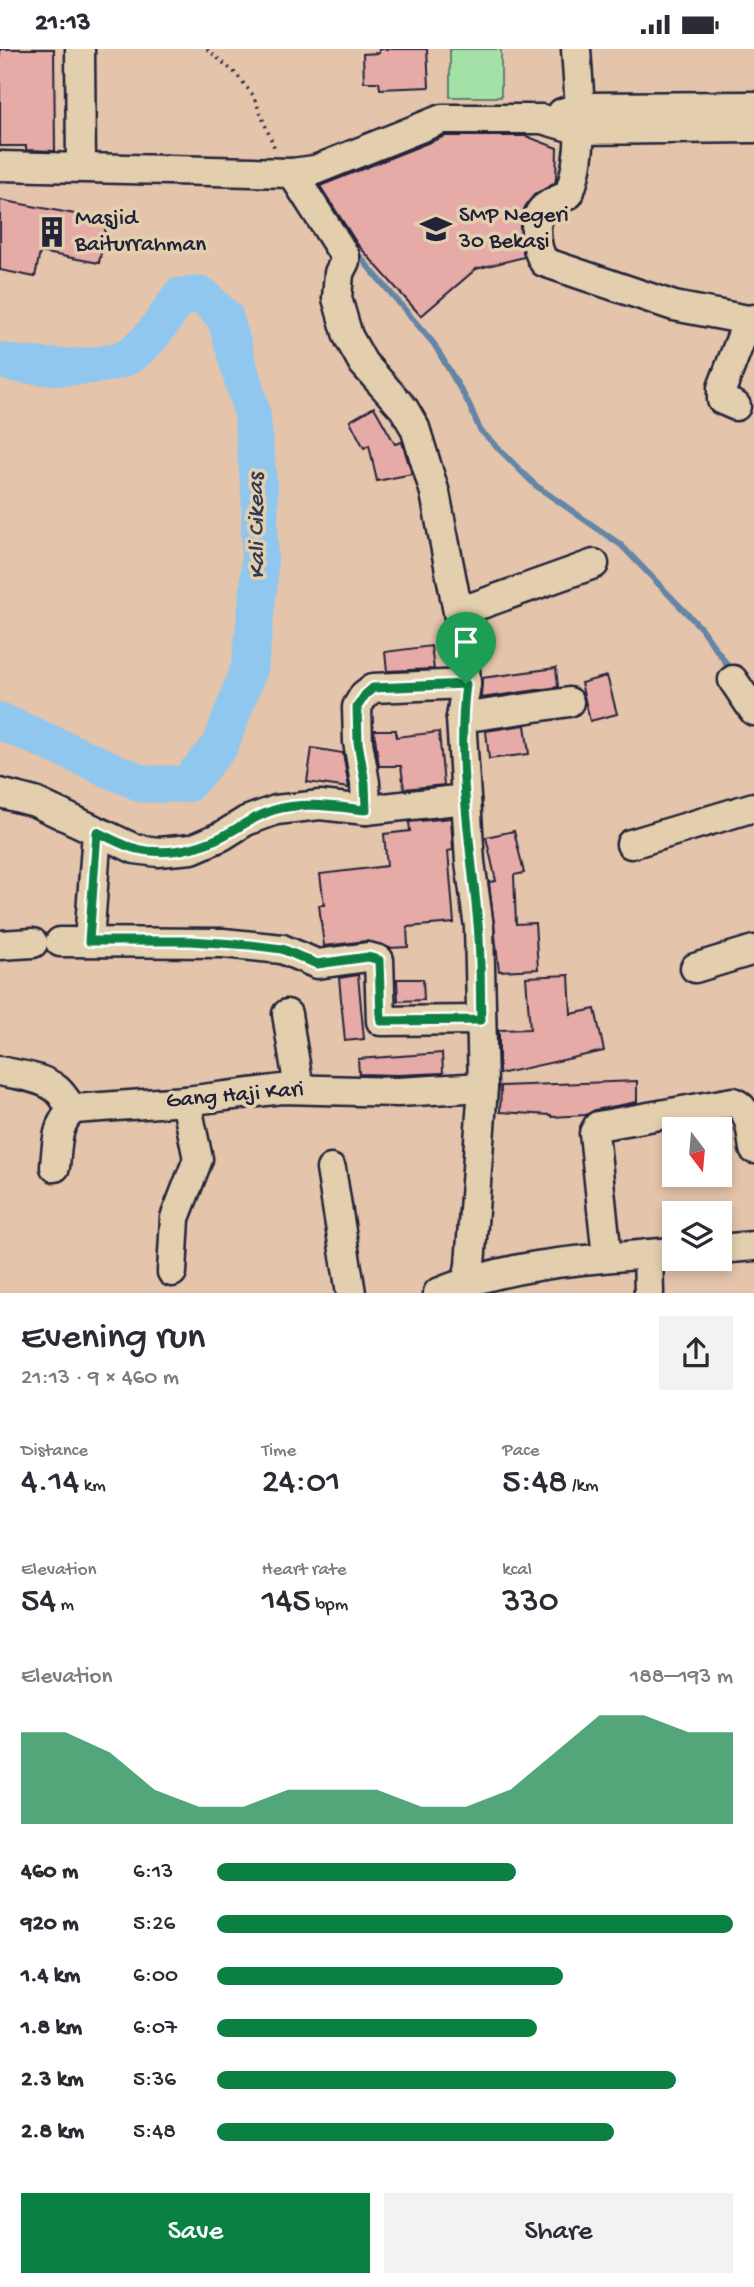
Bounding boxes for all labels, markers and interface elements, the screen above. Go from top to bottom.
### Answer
text: 21:13 [35,9,90,40]
place label: SMP Negeri 30 Bekasi [458,203,569,256]
place label: Masjid Baiturrahman [74,206,206,259]
school or university icon: SMP Negeri 30 Bekasi [419,212,453,246]
building icon: Masjid Baiturrahman [35,215,69,249]
water label: Kali Cikeas [243,471,273,579]
pin [436,612,496,684]
icon: arrive [447,623,485,661]
street label: Gang Haji Kari [165,1077,305,1115]
north arrow [662,1117,732,1187]
map controls [662,1117,732,1271]
button: layers [662,1201,732,1271]
button: share [659,1316,733,1390]
text: Evening run [21,1317,205,1361]
text: 21:13 · 9 × 460 m [21,1365,179,1392]
text: Distance [21,1440,88,1463]
text: Time [262,1440,296,1463]
text: Pace [502,1440,540,1463]
text: 4.14 [21,1463,79,1504]
text: 24:01 [262,1463,340,1504]
text: 5:48 [502,1463,567,1504]
text: km [79,1475,106,1498]
text: /km [567,1475,599,1498]
text: Elevation [21,1559,97,1582]
text: Heart rate [262,1559,347,1582]
text: kcal [502,1559,532,1582]
text: 54 [21,1582,56,1623]
text: 145 [262,1582,311,1623]
text: 330 [502,1582,559,1623]
text: m [56,1594,74,1617]
text: bpm [311,1594,348,1617]
text: Elevation [21,1664,112,1691]
text: 188–193 m [630,1664,733,1691]
text: 460 m [21,1859,78,1886]
text: 6:13 [133,1859,173,1886]
text: 920 m [21,1911,79,1938]
text: 5:26 [133,1911,175,1938]
text: 1.4 km [21,1963,80,1990]
text: 6:00 [133,1963,178,1990]
text: 1.8 km [21,2015,82,2042]
text: 6:07 [133,2015,177,2042]
text: 2.3 km [21,2067,83,2094]
text: 5:36 [133,2067,176,2094]
text: 2.8 km [21,2119,84,2146]
text: 5:48 [133,2119,176,2146]
button: Save [21,2193,370,2273]
button: Share [384,2193,733,2273]

